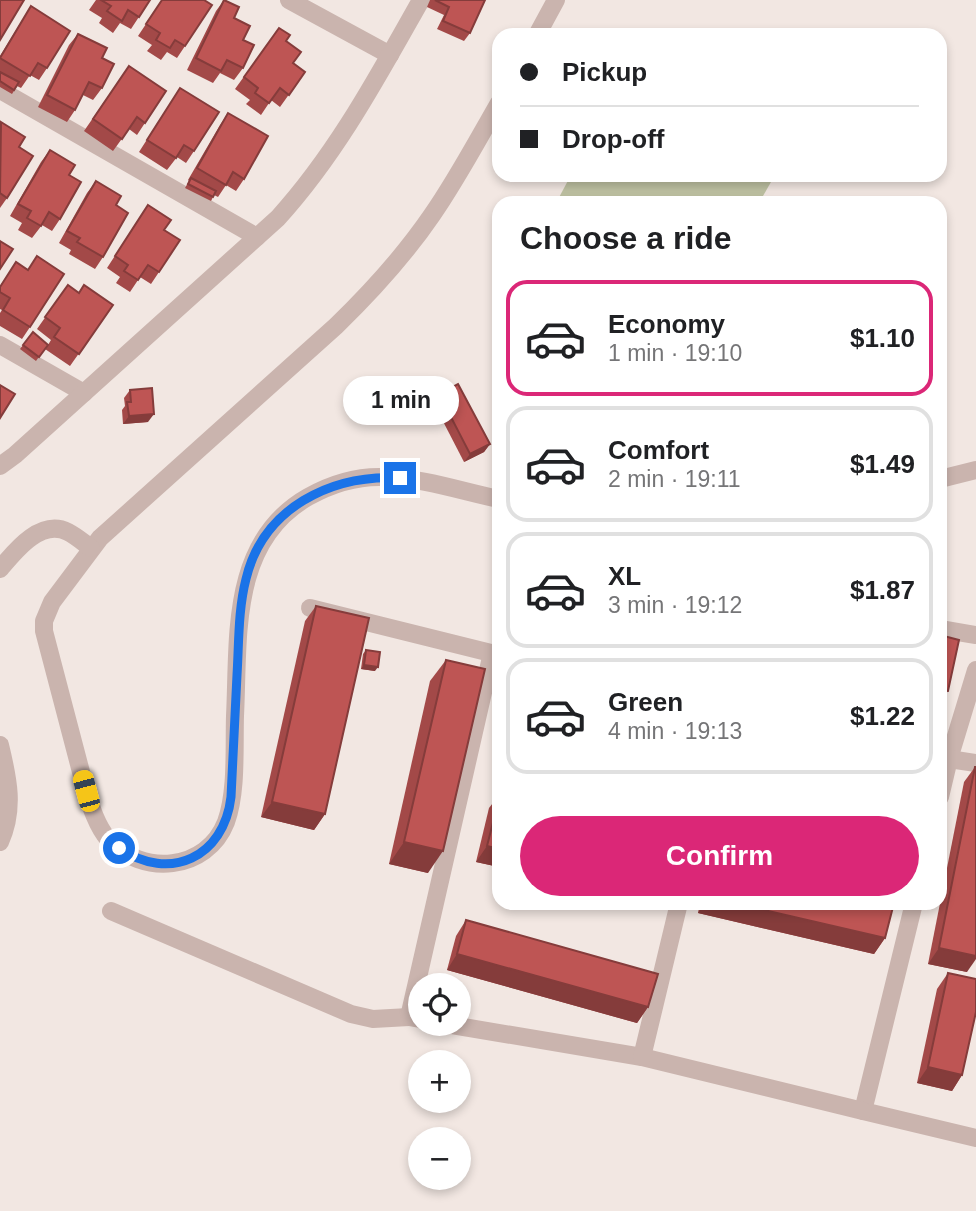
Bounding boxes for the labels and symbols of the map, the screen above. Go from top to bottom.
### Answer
callout: 1 min [342,377,458,426]
route end [384,462,416,494]
car [71,768,102,814]
route start [103,832,135,864]

